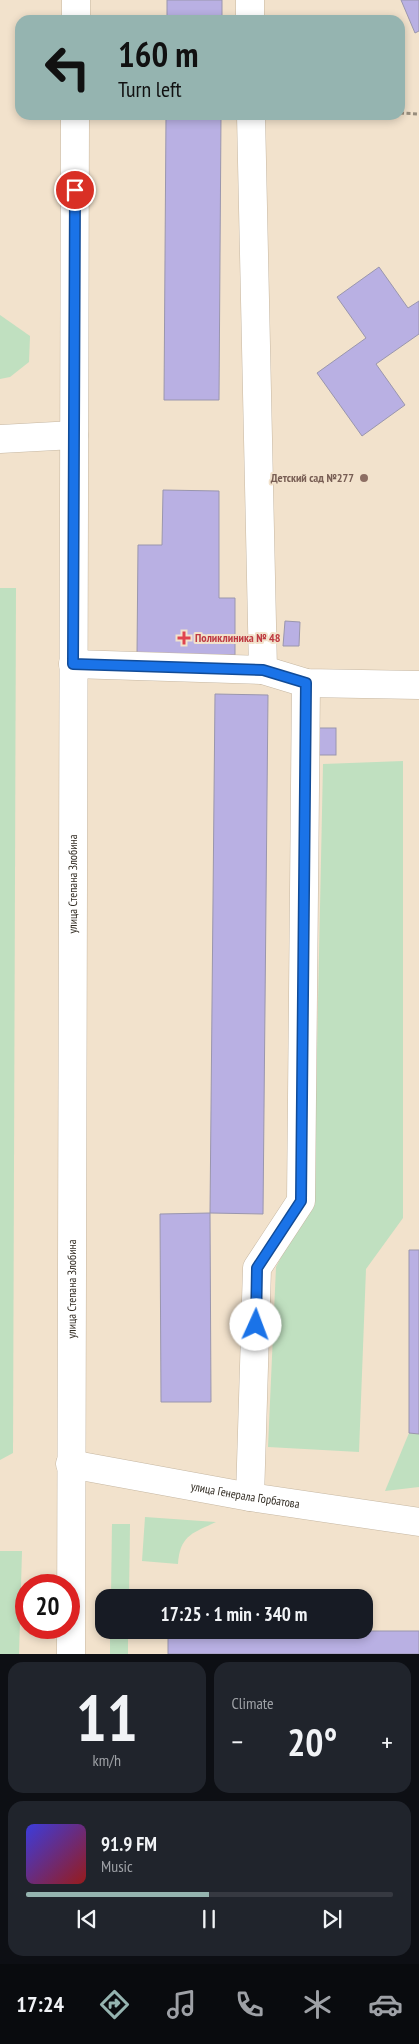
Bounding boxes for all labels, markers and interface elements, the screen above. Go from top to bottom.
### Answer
text: 160 m [118,31,199,77]
icon: left [35,35,100,100]
text: Turn left [118,75,182,103]
pin [54,169,96,211]
icon: arrive [61,176,89,204]
place label: Детский сад №277 [271,470,354,485]
marker: Детский сад №277 [358,472,370,484]
place label: Поликлиника № 48 [195,630,281,645]
marker: Поликлиника № 48 [177,631,191,645]
street label: улица Степана Злобина [65,834,80,934]
street label: улица Степана Злобина [64,1239,79,1339]
position arrow [229,1298,281,1350]
street label: улица Генерала Горбатова [190,1478,301,1511]
speed limit sign: 20 [15,1574,80,1639]
text: 17:25 · 1 min · 340 m [161,1602,307,1626]
text: 11 [76,1675,138,1759]
text: Climate [232,1693,274,1713]
text: 20° [287,1717,337,1766]
text: − [232,1723,243,1760]
text: + [381,1723,393,1760]
text: km/h [93,1750,121,1770]
text: 91.9 FM [101,1832,157,1856]
text: Music [101,1856,133,1876]
icon: previous [73,1905,101,1933]
icon: pause [195,1905,223,1933]
icon: next [318,1905,346,1933]
icon: directions [97,1987,132,2022]
icon: music [164,1987,199,2022]
icon: phone [232,1987,267,2022]
icon: climate [300,1987,335,2022]
icon: car [368,1987,403,2022]
text: 17:24 [16,1990,64,2018]

